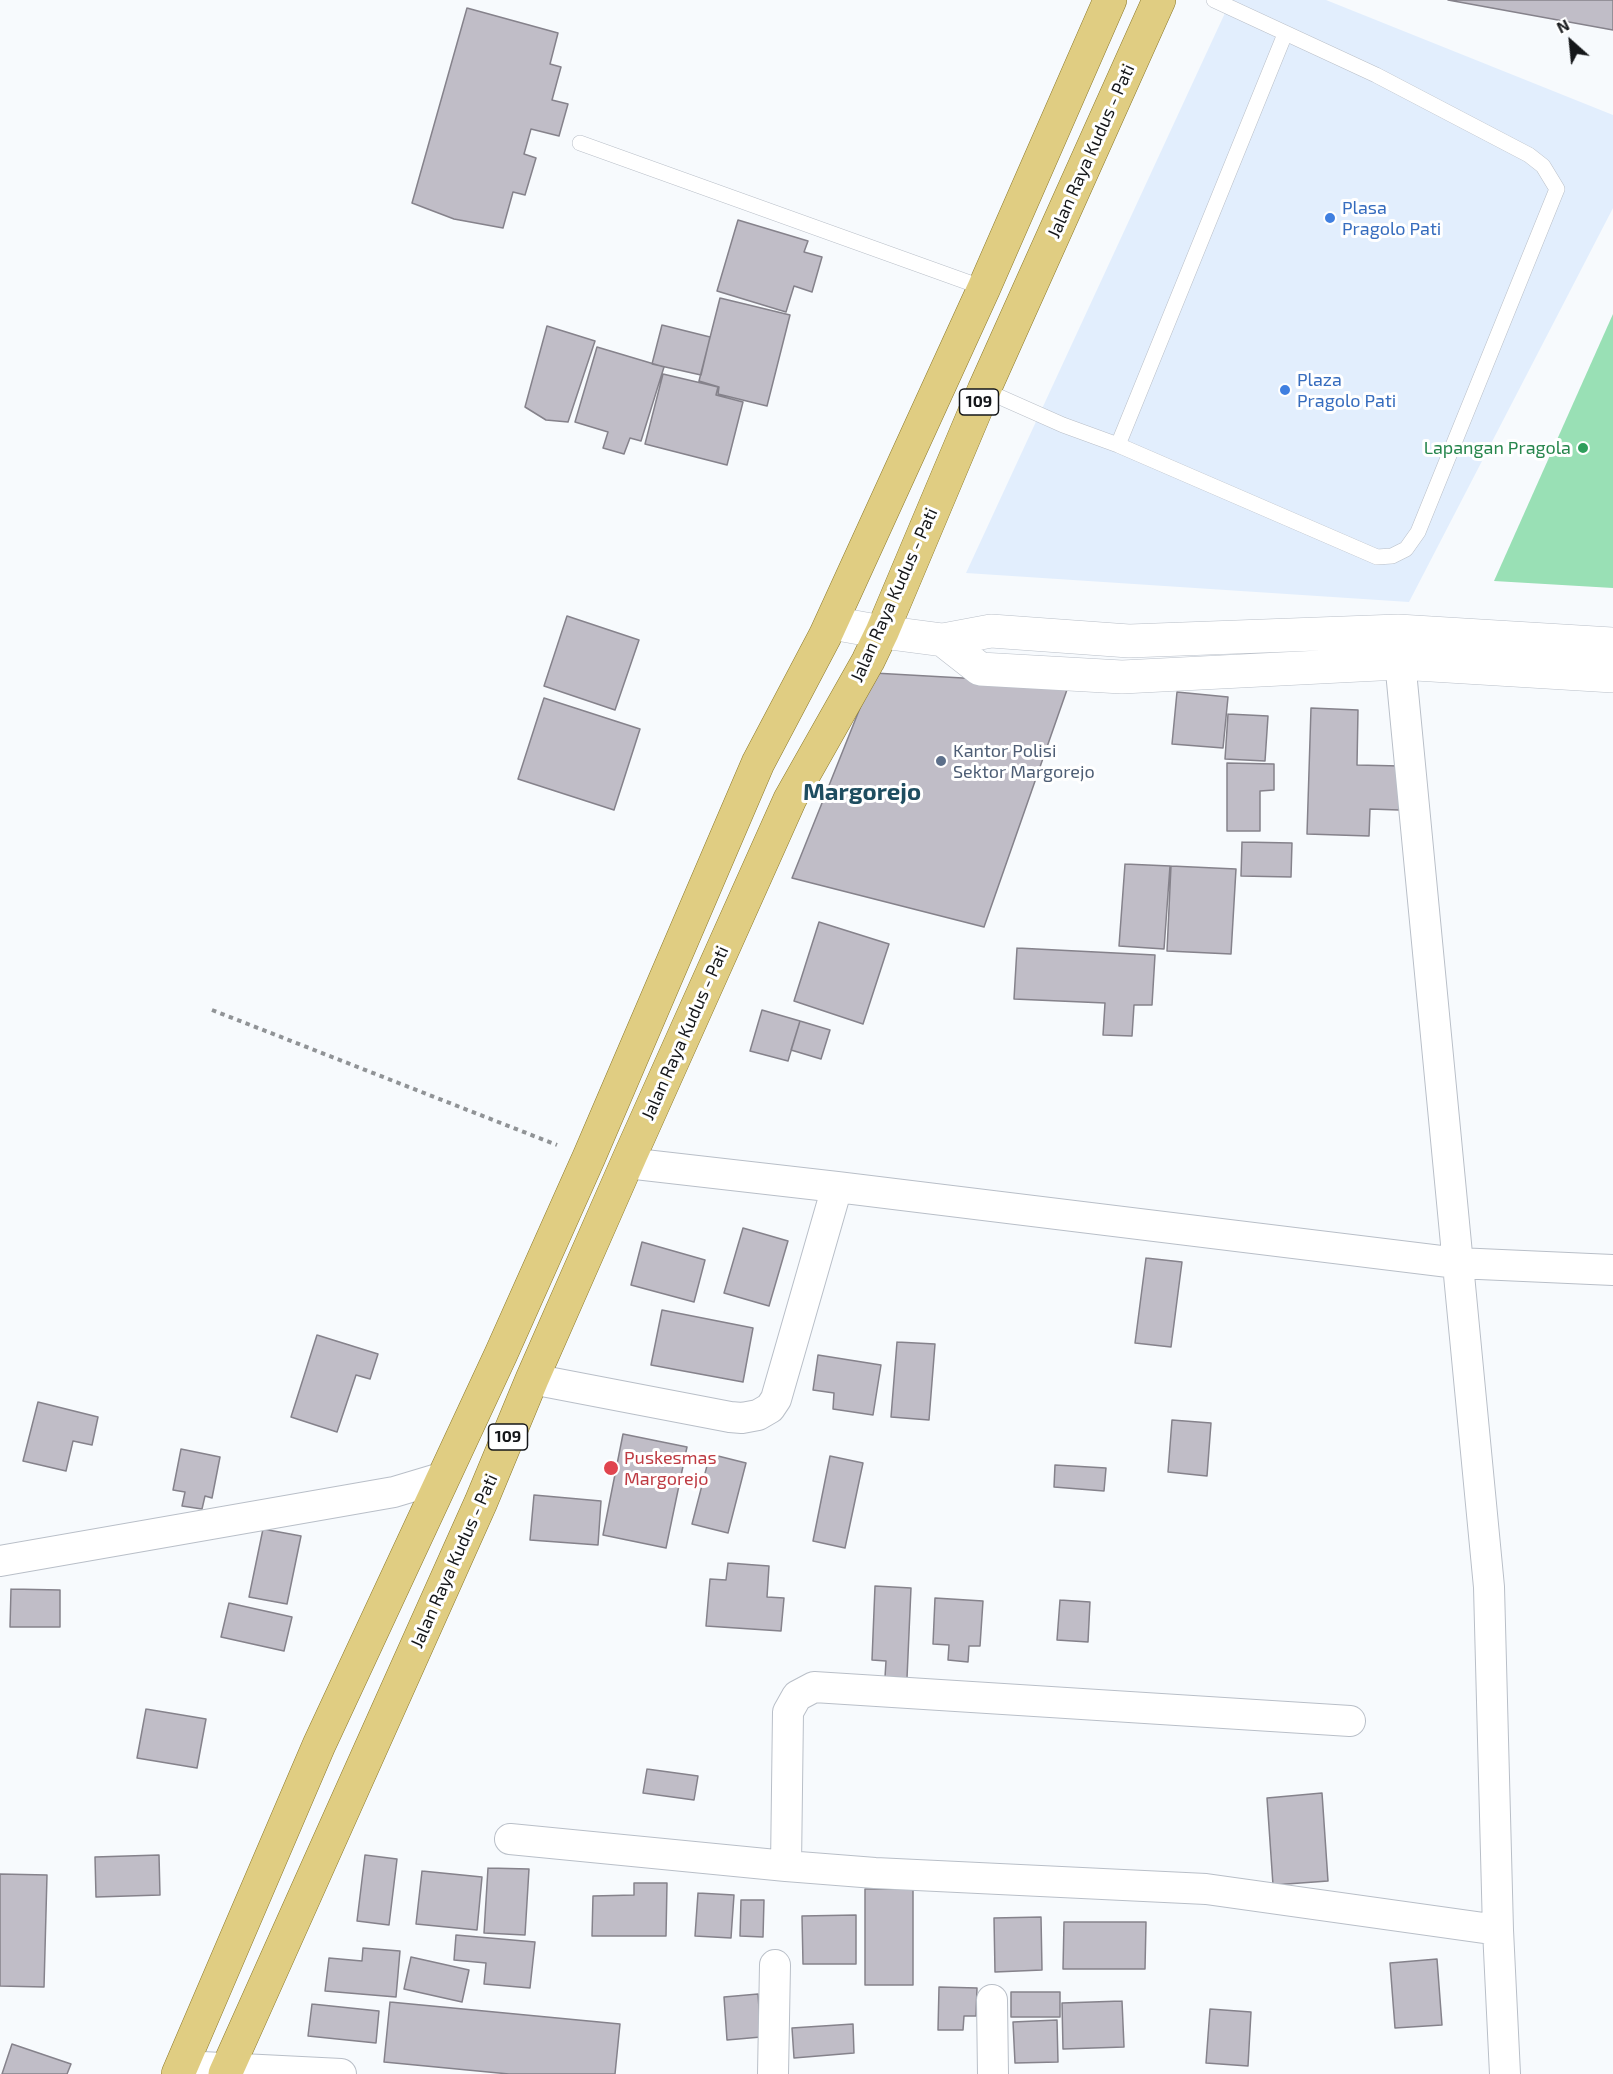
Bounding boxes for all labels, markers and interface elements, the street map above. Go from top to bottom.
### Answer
north arrow [1541,12,1601,72]
text: N [1553,14,1572,37]
street label: Jalan Raya Kudus - Pati [1043,61,1139,241]
place label: Plasa Pragolo Pati [1342,197,1441,240]
marker: Plasa Pragolo Pati [1323,211,1337,225]
place label: Plaza Pragolo Pati [1297,369,1396,412]
marker: Plaza Pragolo Pati [1278,383,1292,397]
road number: 109 [960,389,998,415]
place label: Lapangan Pragola [1424,437,1571,459]
marker: Lapangan Pragola [1576,441,1590,455]
street label: Jalan Raya Kudus - Pati [846,505,942,685]
place label: Kantor Polisi Sektor Margorejo [953,740,1095,783]
marker: Kantor Polisi Sektor Margorejo [934,754,948,768]
district label: Margorejo [803,778,921,806]
street label: Jalan Raya Kudus - Pati [637,943,733,1123]
road number: 109 [488,1424,528,1450]
place label: Puskesmas Margorejo [624,1447,717,1490]
marker: Puskesmas Margorejo [602,1459,620,1477]
street label: Jalan Raya Kudus - Pati [406,1471,502,1651]

